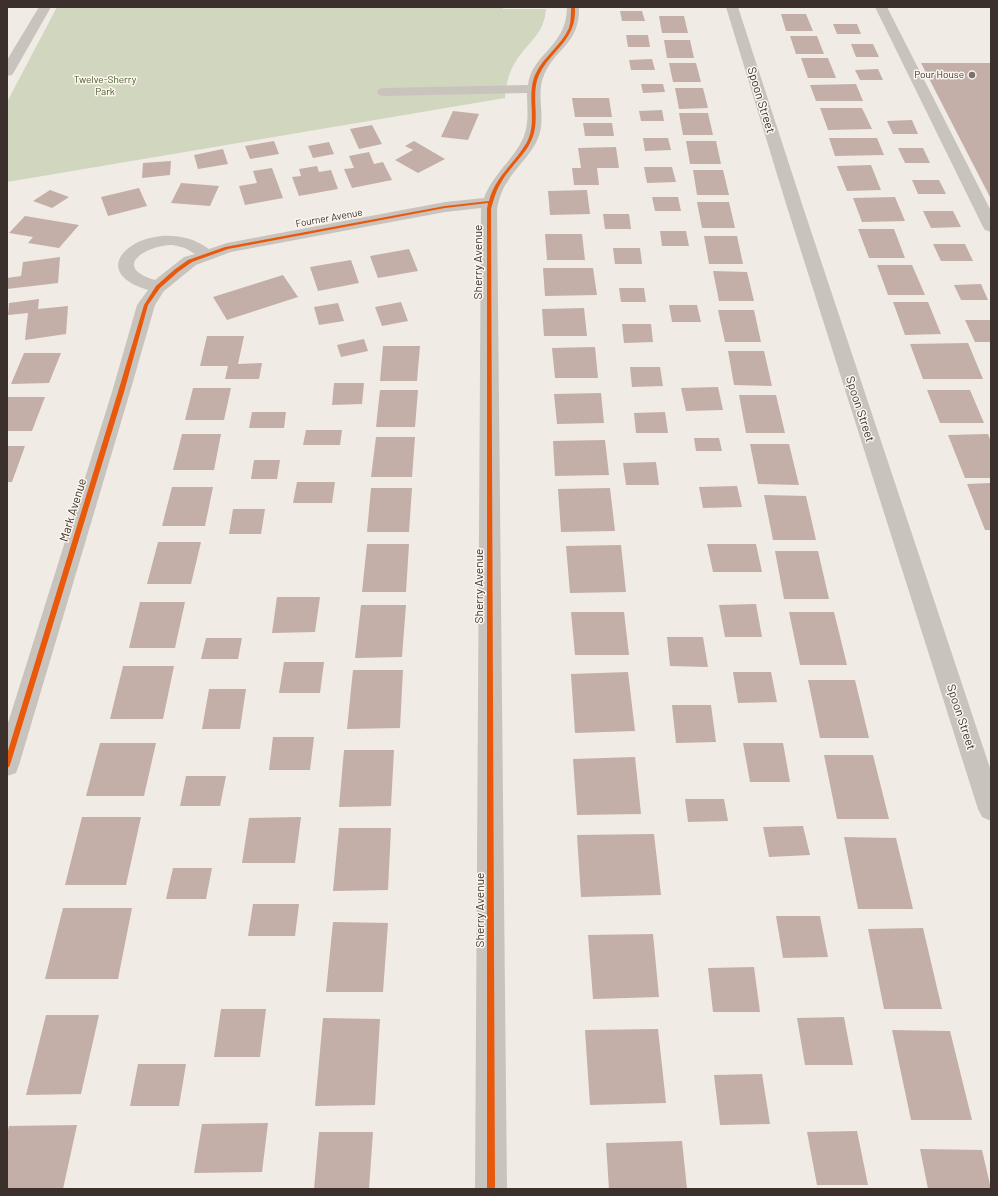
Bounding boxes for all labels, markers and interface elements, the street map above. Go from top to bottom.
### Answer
street label: Spoon Street [744,65,778,135]
place label: Pour House [914,69,964,81]
marker: Pour House [967,70,977,80]
park label: Twelve-Sherry Park [74,74,136,98]
street label: Fourner Avenue [295,206,363,230]
street label: Sherry Avenue [471,225,485,299]
street label: Spoon Street [843,374,877,444]
street label: Mark Avenue [57,477,89,543]
street label: Sherry Avenue [472,549,486,623]
street label: Spoon Street [944,682,978,752]
street label: Sherry Avenue [473,873,487,947]

